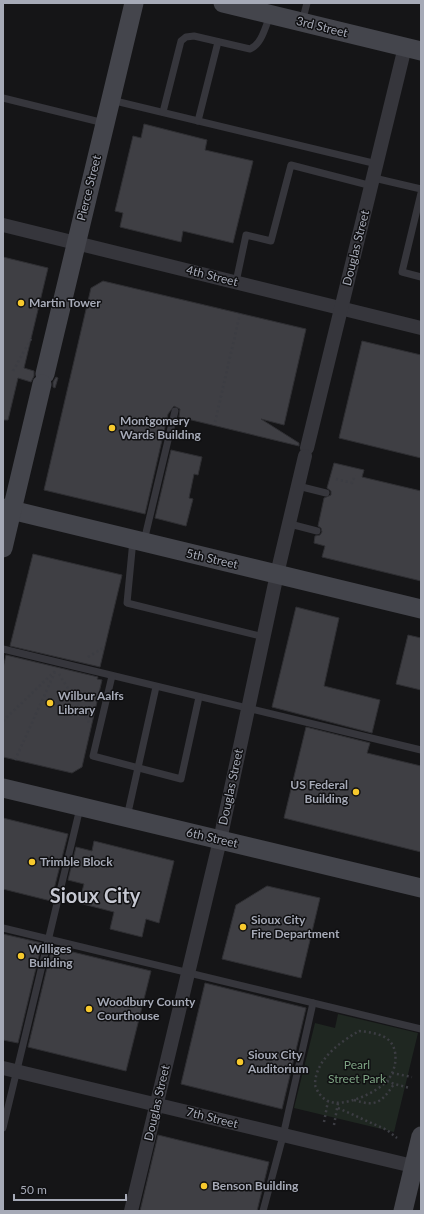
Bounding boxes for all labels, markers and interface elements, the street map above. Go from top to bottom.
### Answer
street label: 3rd Street [295,13,350,40]
street label: Pierce Street [73,153,104,222]
street label: Douglas Street [339,208,372,287]
street label: 4th Street [185,262,240,289]
place label: Martin Tower [29,295,101,310]
marker: Martin Tower [16,298,26,308]
place label: Montgomery Wards Building [120,413,201,442]
marker: Montgomery Wards Building [107,423,117,433]
street label: 5th Street [185,545,240,572]
place label: Wilbur Aalfs Library [58,688,124,717]
marker: Wilbur Aalfs Library [45,698,55,708]
street label: Douglas Street [215,747,246,826]
place label: US Federal Building [290,777,349,806]
marker: US Federal Building [351,787,361,797]
street label: 6th Street [185,824,240,851]
place label: Trimble Block [40,854,113,869]
marker: Trimble Block [27,857,37,867]
district label: Sioux City [50,883,141,907]
place label: Sioux City Fire Department [251,912,340,941]
marker: Sioux City Fire Department [238,922,248,932]
place label: Williges Building [29,941,73,970]
marker: Williges Building [16,951,26,961]
place label: Woodbury County Courthouse [97,994,196,1023]
marker: Woodbury County Courthouse [84,1004,94,1014]
place label: Sioux City Auditorium [247,1047,308,1076]
marker: Sioux City Auditorium [235,1057,245,1067]
park label: Pearl Street Park [328,1057,387,1086]
street label: Douglas Street [140,1063,173,1142]
street label: 7th Street [185,1104,240,1131]
scale bar [14,1176,126,1202]
place label: Benson Building [212,1178,299,1193]
marker: Benson Building [199,1181,209,1191]
text: 50 m [20,1182,47,1197]

